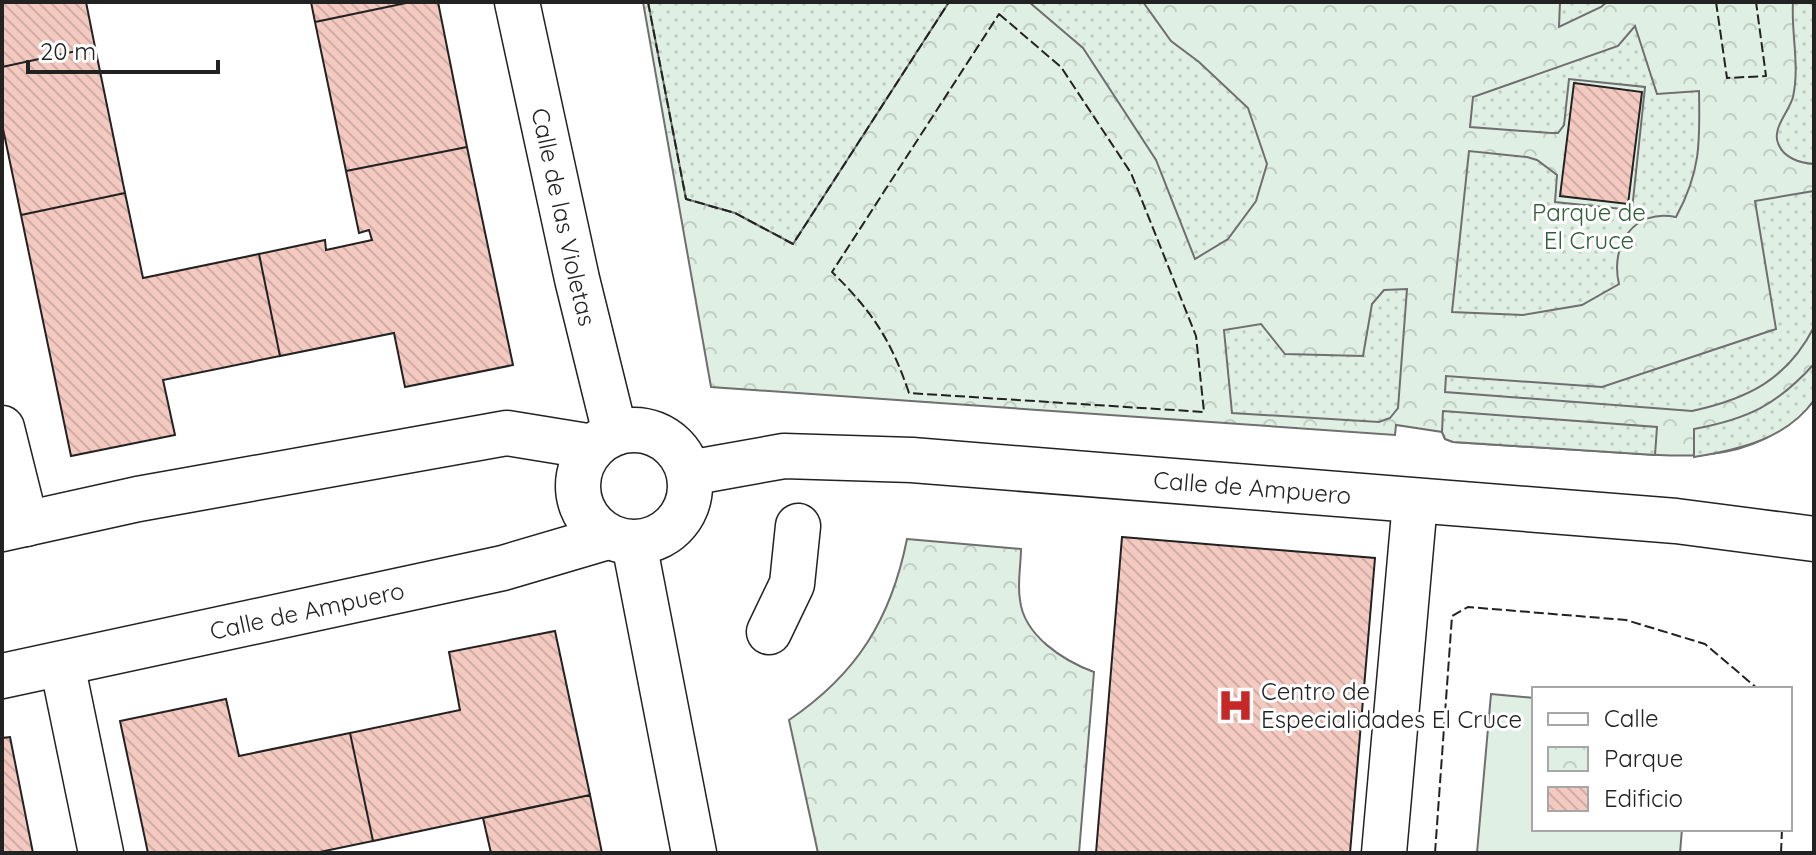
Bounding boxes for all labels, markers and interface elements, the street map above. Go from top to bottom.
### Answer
scale bar [28,24,218,74]
text: 20 m [40,36,96,66]
street label: Calle de las Violetas [525,105,603,329]
park label: Parque de El Cruce [1532,197,1646,255]
street label: Calle de Ampuero [1152,464,1352,510]
street label: Calle de Ampuero [207,575,407,646]
place label: Centro de Especialidades El Cruce [1261,676,1522,734]
hospital icon: Centro de Especialidades El Cruce [1216,686,1254,724]
legend [1532,687,1792,831]
text: Calle [1604,703,1659,733]
text: Parque [1604,743,1683,773]
text: Edificio [1604,783,1683,813]

